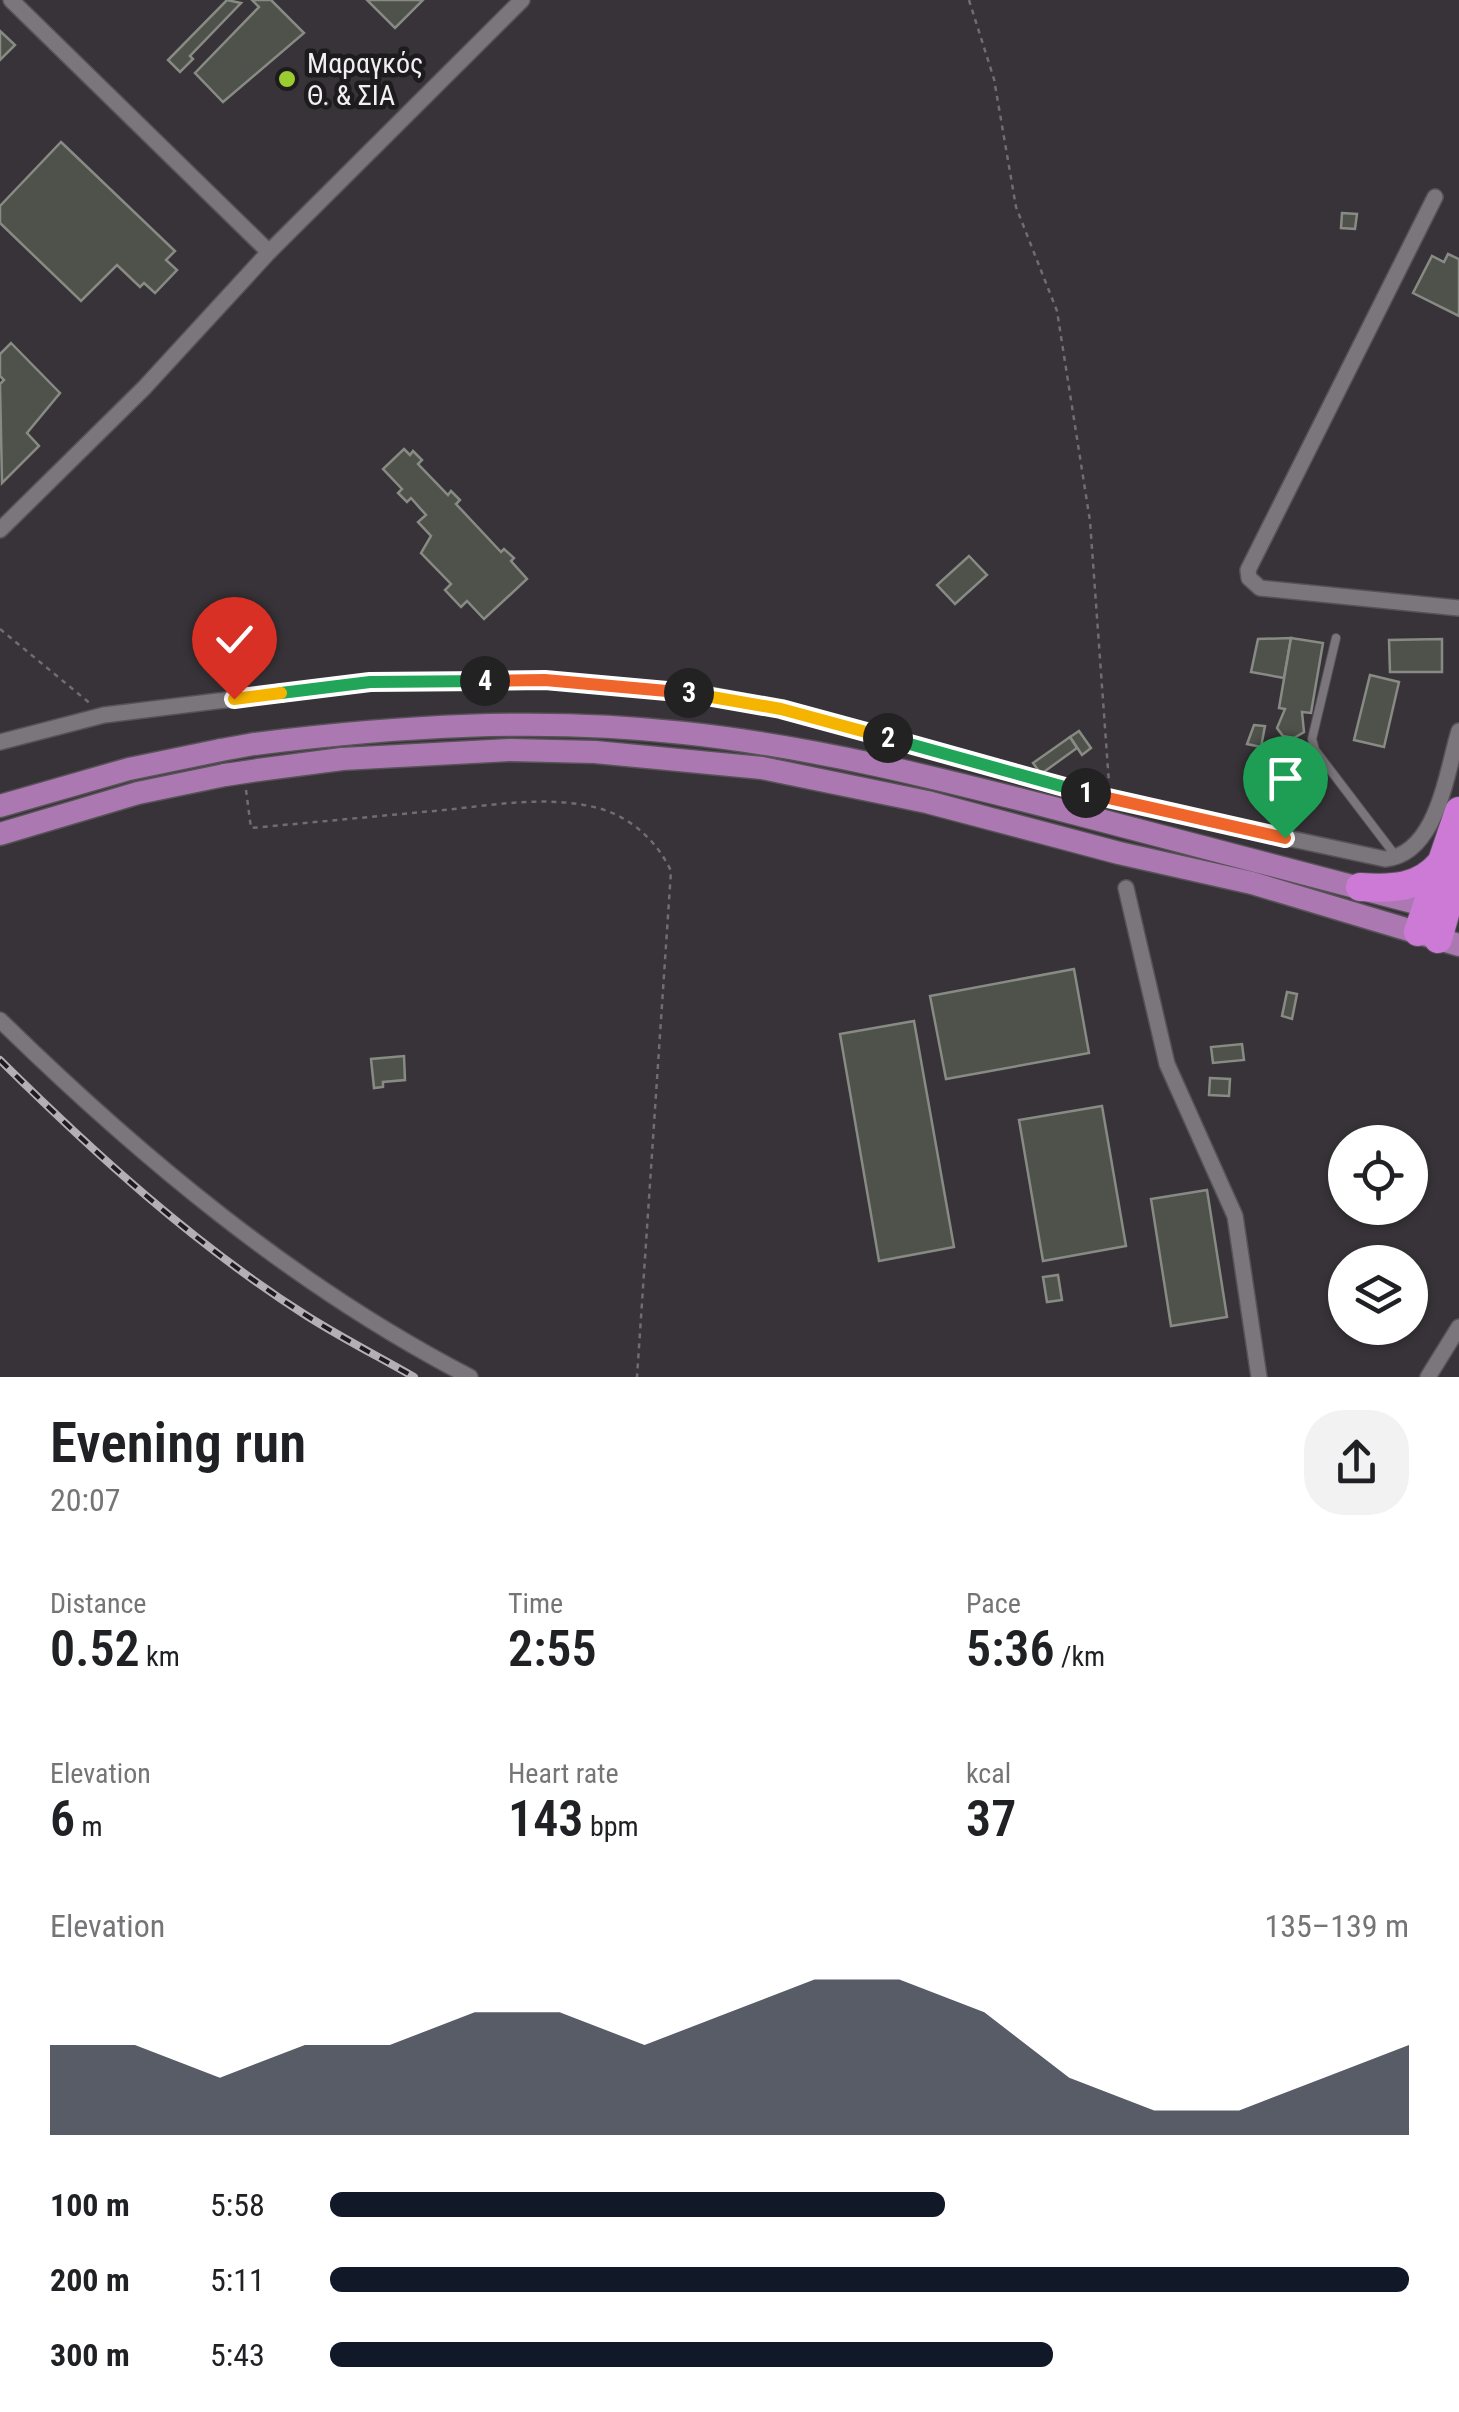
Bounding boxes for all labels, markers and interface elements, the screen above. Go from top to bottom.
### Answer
place label: Μαραγκός Θ. & ΣΙΑ [307,47,423,112]
marker: Μαραγκός Θ. & ΣΙΑ [276,68,298,90]
pin [192,597,277,700]
icon: check [207,612,262,667]
pin: 4 [460,656,510,706]
text: 4 [478,664,492,697]
pin: 3 [664,668,714,718]
text: 3 [682,676,696,709]
pin: 2 [863,713,913,763]
text: 2 [881,721,895,754]
pin [1243,736,1328,839]
icon: arrive [1258,751,1313,806]
pin: 1 [1061,768,1111,818]
text: 1 [1079,776,1093,809]
map controls [1328,1125,1428,1345]
button: locate [1328,1125,1428,1225]
button: layers [1328,1245,1428,1345]
button: share [1304,1410,1409,1515]
text: Evening run [50,1411,306,1475]
text: 20:07 [50,1481,121,1519]
text: Distance [50,1587,147,1620]
text: Time [508,1587,563,1620]
text: Pace [966,1587,1021,1620]
text: 0.52 [50,1620,140,1678]
text: 2:55 [508,1620,597,1678]
text: 5:36 [966,1620,1055,1678]
text: km [140,1640,180,1673]
text: /km [1055,1640,1105,1673]
text: Elevation [50,1757,151,1790]
text: Heart rate [508,1757,619,1790]
text: kcal [966,1757,1011,1790]
text: 6 [50,1790,75,1848]
text: 143 [508,1790,583,1848]
text: 37 [966,1790,1016,1848]
text: m [75,1810,103,1843]
text: bpm [583,1810,639,1843]
text: Elevation [50,1907,165,1945]
text: 135–139 m [1264,1907,1409,1945]
text: 100 m [50,2186,130,2224]
text: 5:58 [210,2186,265,2224]
text: 200 m [50,2261,130,2299]
text: 5:11 [210,2261,265,2299]
text: 300 m [50,2336,130,2374]
text: 5:43 [210,2336,265,2374]

